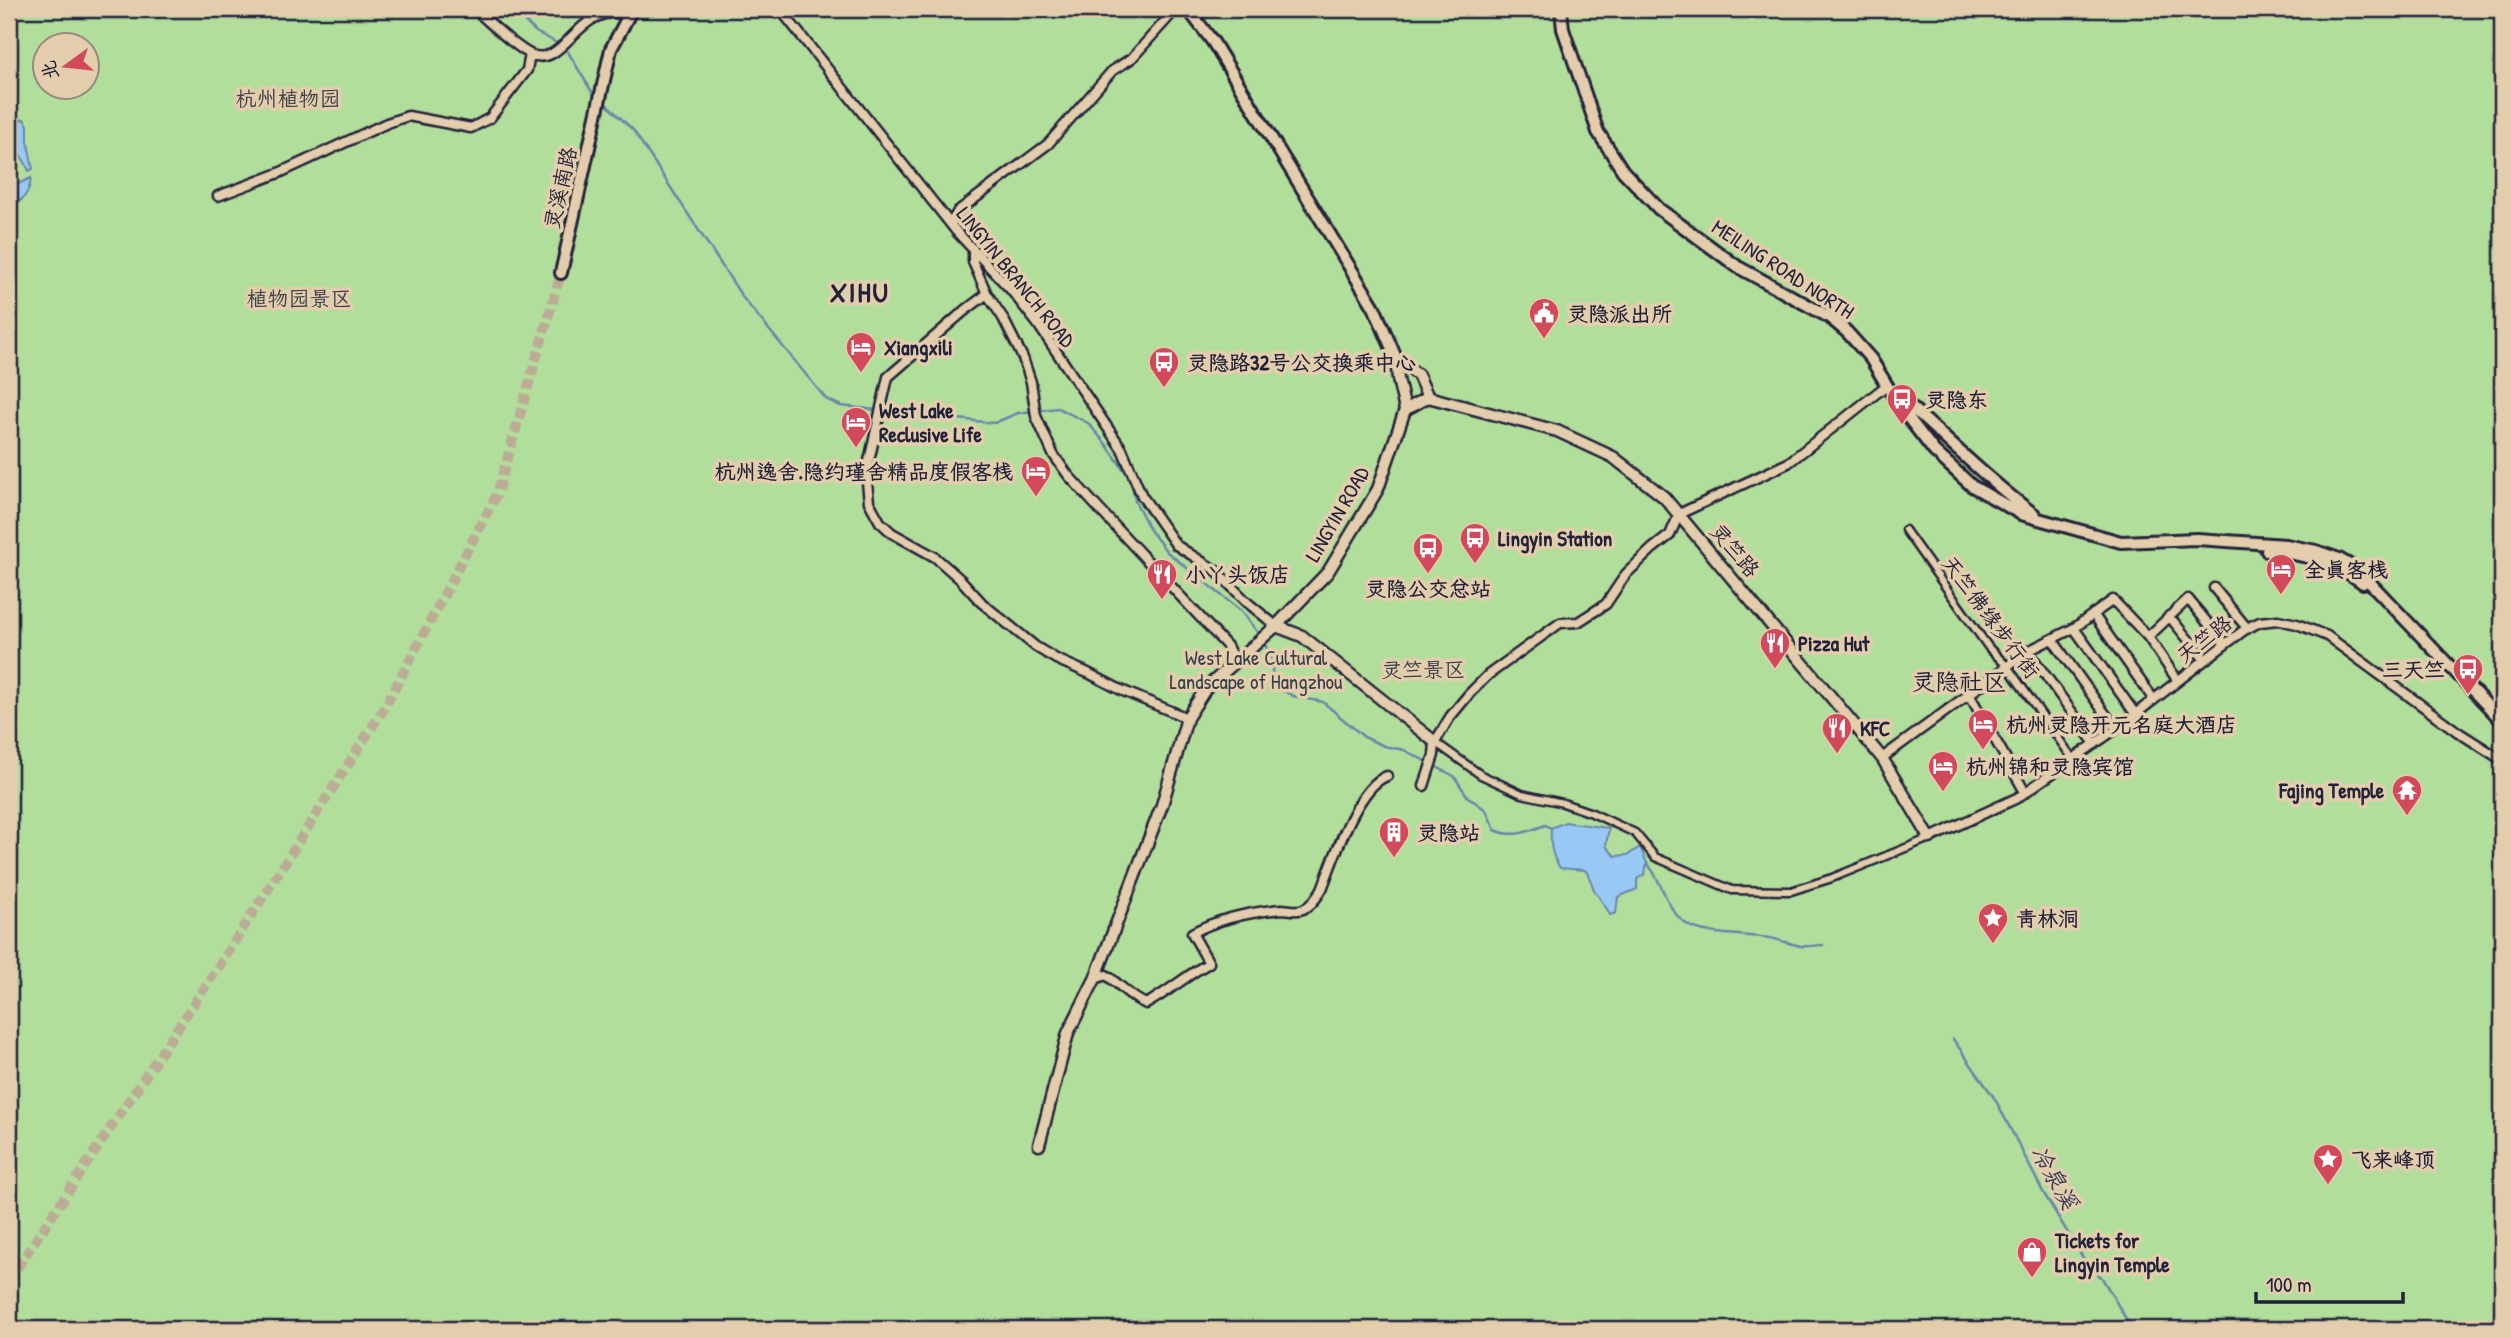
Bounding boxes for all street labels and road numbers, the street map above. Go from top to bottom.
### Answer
street label: 灵溪南路 [536,144,584,232]
street label: LINGYIN BRANCH ROAD [950,200,1082,354]
street label: MEILING ROAD NORTH [1706,212,1860,326]
street label: LINGYIN ROAD [1298,461,1376,567]
street label: 灵竺路 [1704,517,1766,583]
street label: 天竺佛缘步行街 [1935,550,2047,684]
street label: 天竺路 [2170,608,2238,670]

